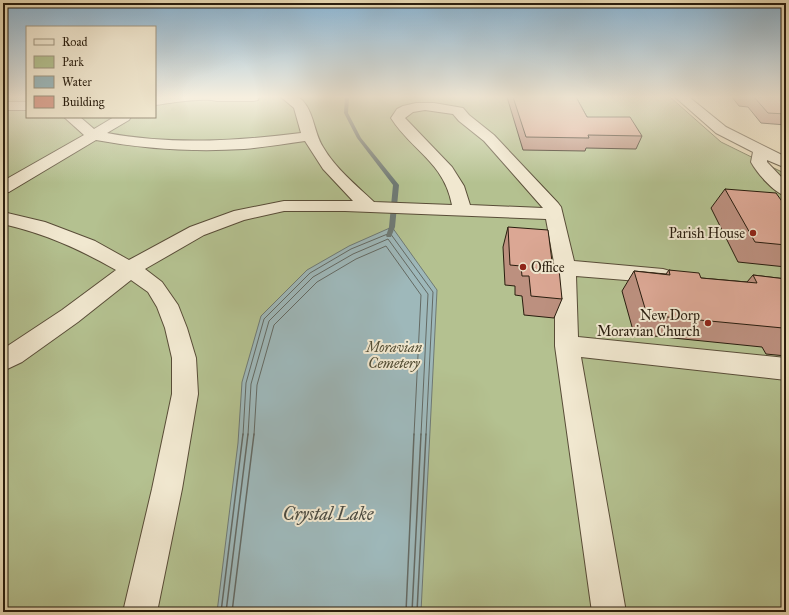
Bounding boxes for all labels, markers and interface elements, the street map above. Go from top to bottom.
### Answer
legend [26,26,156,118]
text: Road [62,35,88,49]
text: Park [62,55,84,69]
text: Water [62,75,92,89]
text: Building [62,95,105,110]
place label: Parish House [669,225,745,242]
marker: Parish House [748,228,758,238]
place label: Office [531,259,565,276]
marker: Office [518,262,528,272]
place label: New Dorp Moravian Church [597,307,700,340]
marker: New Dorp Moravian Church [703,318,713,328]
park label: Moravian Cemetery [364,339,423,372]
water label: Crystal Lake [283,503,375,525]

